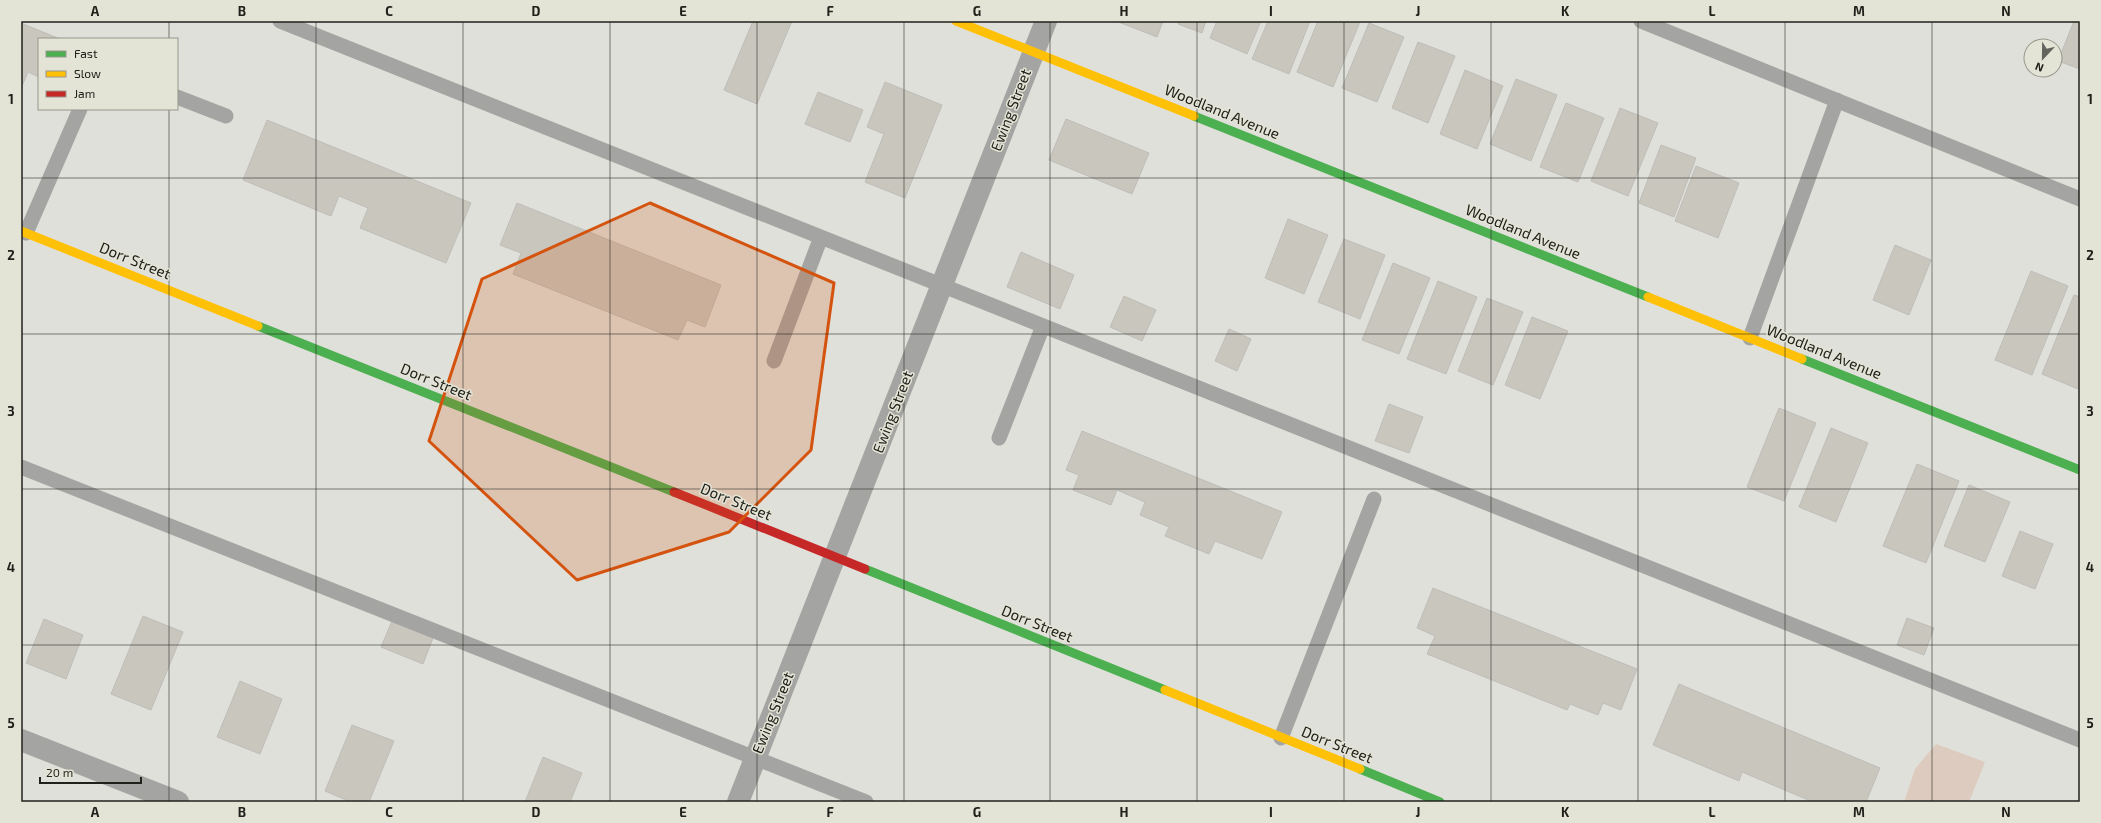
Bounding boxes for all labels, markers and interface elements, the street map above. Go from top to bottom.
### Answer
text: A [91,3,100,19]
text: B [238,3,246,19]
text: C [385,3,393,19]
text: D [532,3,541,19]
text: E [679,3,687,19]
text: F [826,3,834,19]
text: G [973,3,981,19]
text: H [1120,3,1129,19]
text: I [1269,3,1273,19]
text: J [1416,3,1420,19]
text: K [1561,3,1570,19]
text: L [1709,3,1716,19]
text: M [1853,3,1865,19]
text: N [2001,3,2011,19]
legend [38,38,178,110]
north arrow [2023,38,2063,78]
text: Fast [74,46,98,60]
text: N [2033,60,2045,75]
text: Slow [74,66,101,80]
street label: Ewing Street [986,66,1034,153]
street label: Woodland Avenue [1162,80,1283,142]
text: Jam [74,86,95,100]
text: 1 [8,91,14,107]
text: 1 [2087,91,2093,107]
street label: Woodland Avenue [1463,200,1584,262]
street label: Dorr Street [97,238,174,283]
text: 2 [7,247,15,263]
text: 2 [2086,247,2094,263]
street label: Woodland Avenue [1764,320,1885,382]
street label: Dorr Street [398,359,475,404]
street label: Ewing Street [868,368,916,455]
text: 3 [7,403,15,419]
text: 3 [2086,403,2094,419]
street label: Dorr Street [698,479,775,524]
text: 4 [7,559,15,575]
text: 4 [2086,559,2094,575]
street label: Dorr Street [999,601,1076,646]
street label: Ewing Street [748,669,797,756]
text: 5 [7,715,15,731]
text: 5 [2086,715,2094,731]
street label: Dorr Street [1299,722,1376,767]
scale bar [40,759,141,785]
text: 20 m [46,765,73,779]
text: A [91,804,100,820]
text: B [238,804,246,820]
text: C [385,804,393,820]
text: D [532,804,541,820]
text: E [679,804,687,820]
text: F [826,804,834,820]
text: G [973,804,981,820]
text: H [1120,804,1129,820]
text: I [1269,804,1273,820]
text: J [1416,804,1420,820]
text: K [1561,804,1570,820]
text: L [1709,804,1716,820]
text: M [1853,804,1865,820]
text: N [2001,804,2011,820]

